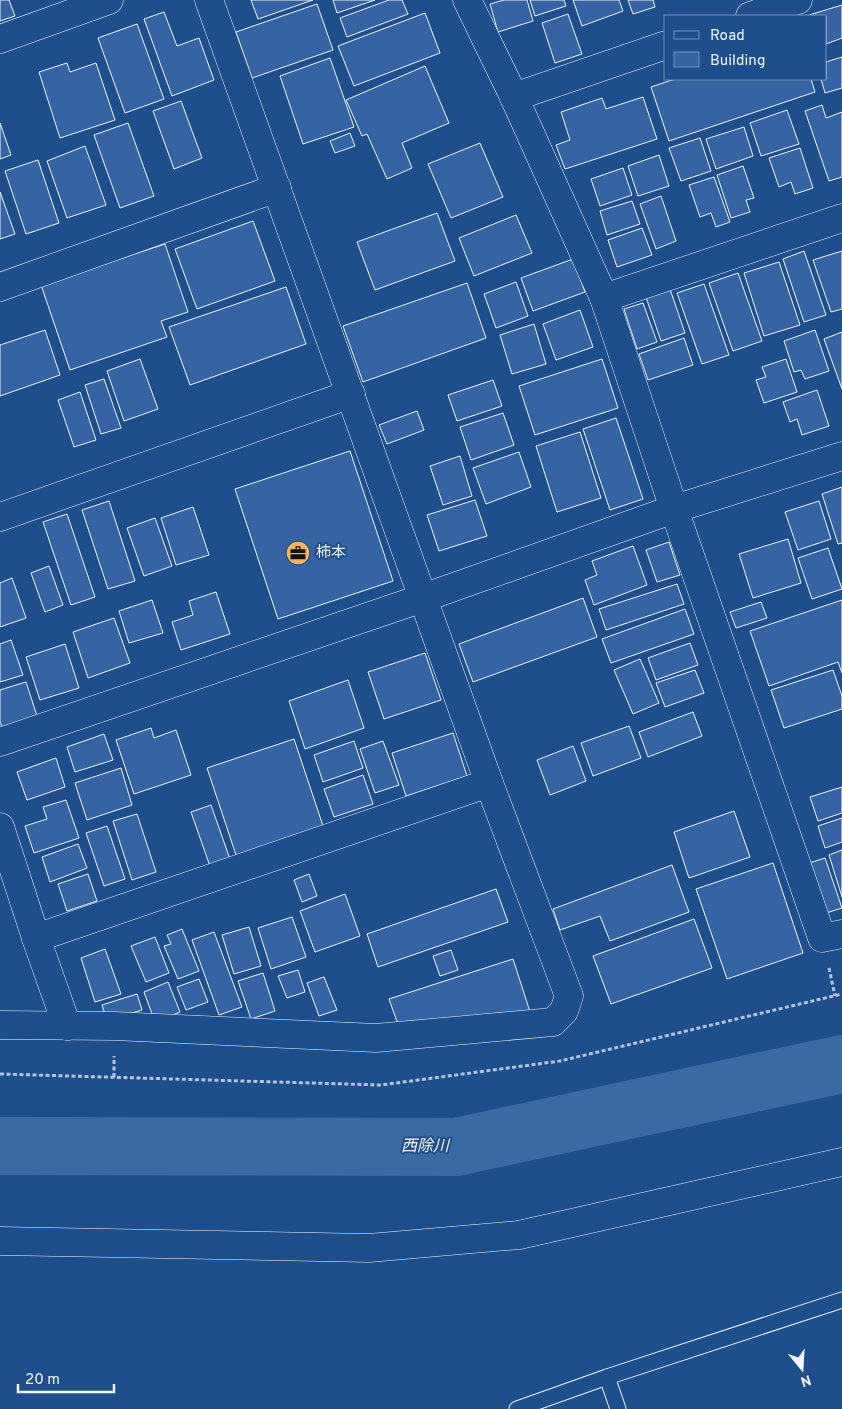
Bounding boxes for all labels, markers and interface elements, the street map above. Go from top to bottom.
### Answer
legend [664,15,827,80]
text: Road [710,27,745,46]
text: Building [710,52,765,71]
office icon: 柿本 [285,540,311,566]
place label: 柿本 [316,544,346,563]
water label: 西除川 [401,1137,451,1157]
north arrow [777,1344,827,1394]
scale bar [18,1362,114,1394]
text: N [798,1370,813,1390]
text: 20 m [25,1371,60,1390]

